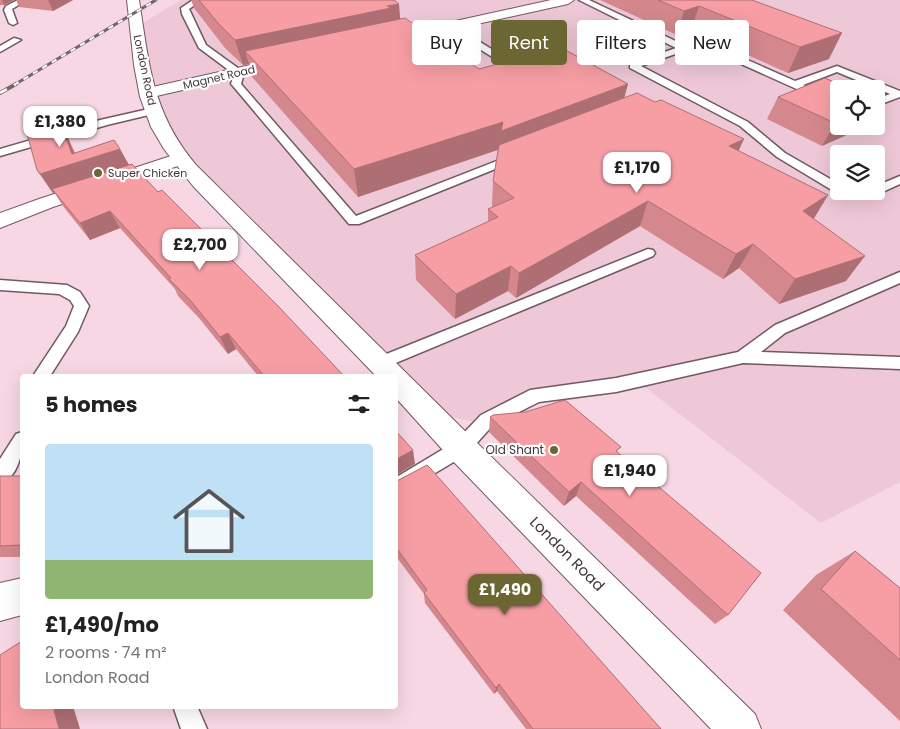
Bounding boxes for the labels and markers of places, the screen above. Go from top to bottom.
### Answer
pin: £1,380 [19,106,101,148]
pin: £1,170 [596,152,678,194]
place label: Super Chicken [108,165,187,181]
marker: Super Chicken [92,167,104,179]
pin: £2,700 [159,228,241,271]
place label: Old Shant [485,441,544,458]
marker: Old Shant [548,444,560,456]
pin: £1,940 [589,454,671,497]
pin: £1,490 [464,574,546,616]

